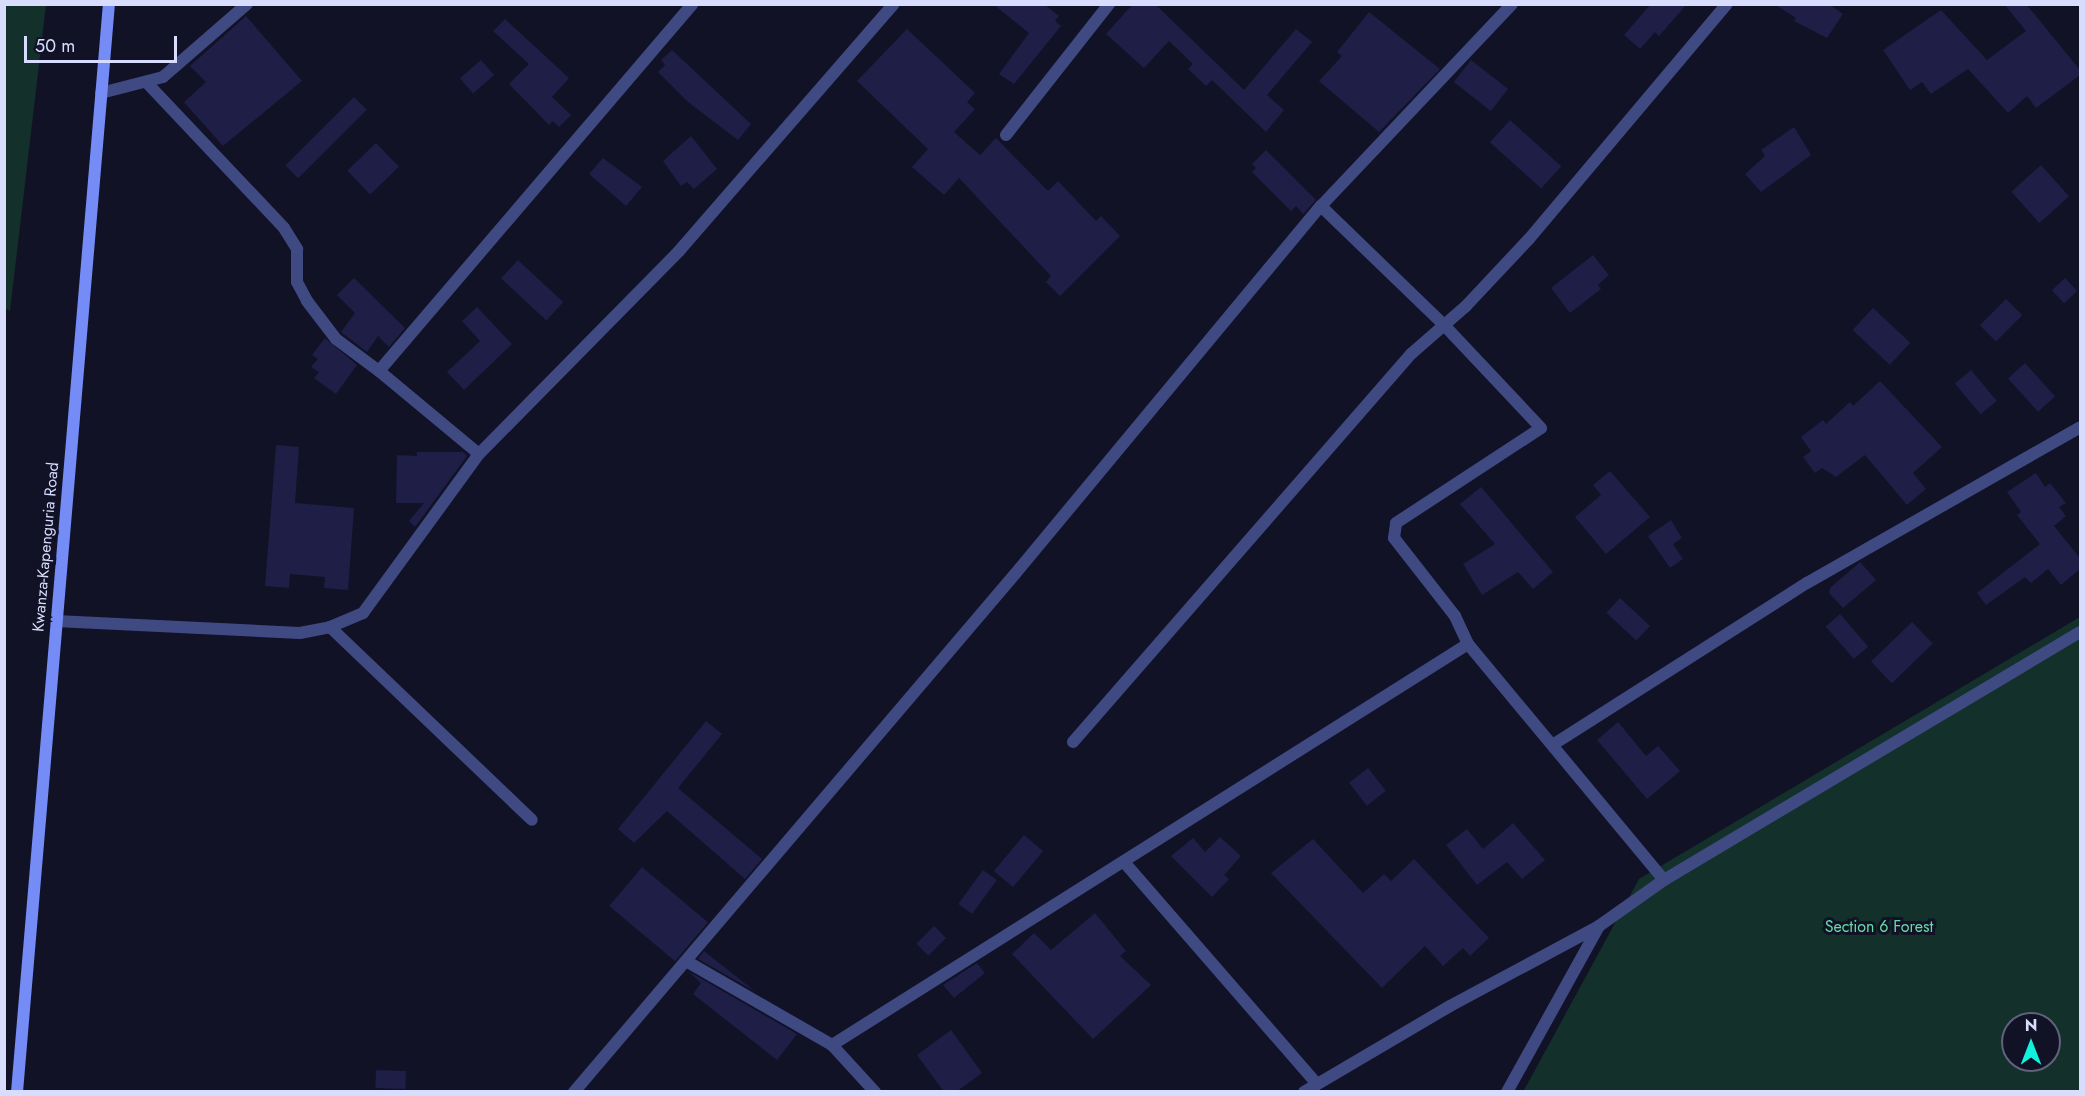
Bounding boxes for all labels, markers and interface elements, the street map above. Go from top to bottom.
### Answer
scale bar [27,24,180,62]
text: 50 m [35,33,75,59]
street label: Kwanza-Kapenguria Road [29,461,63,633]
park label: Section 6 Forest [1825,917,1933,937]
north arrow [2001,1012,2061,1072]
text: N [2025,1014,2037,1037]

